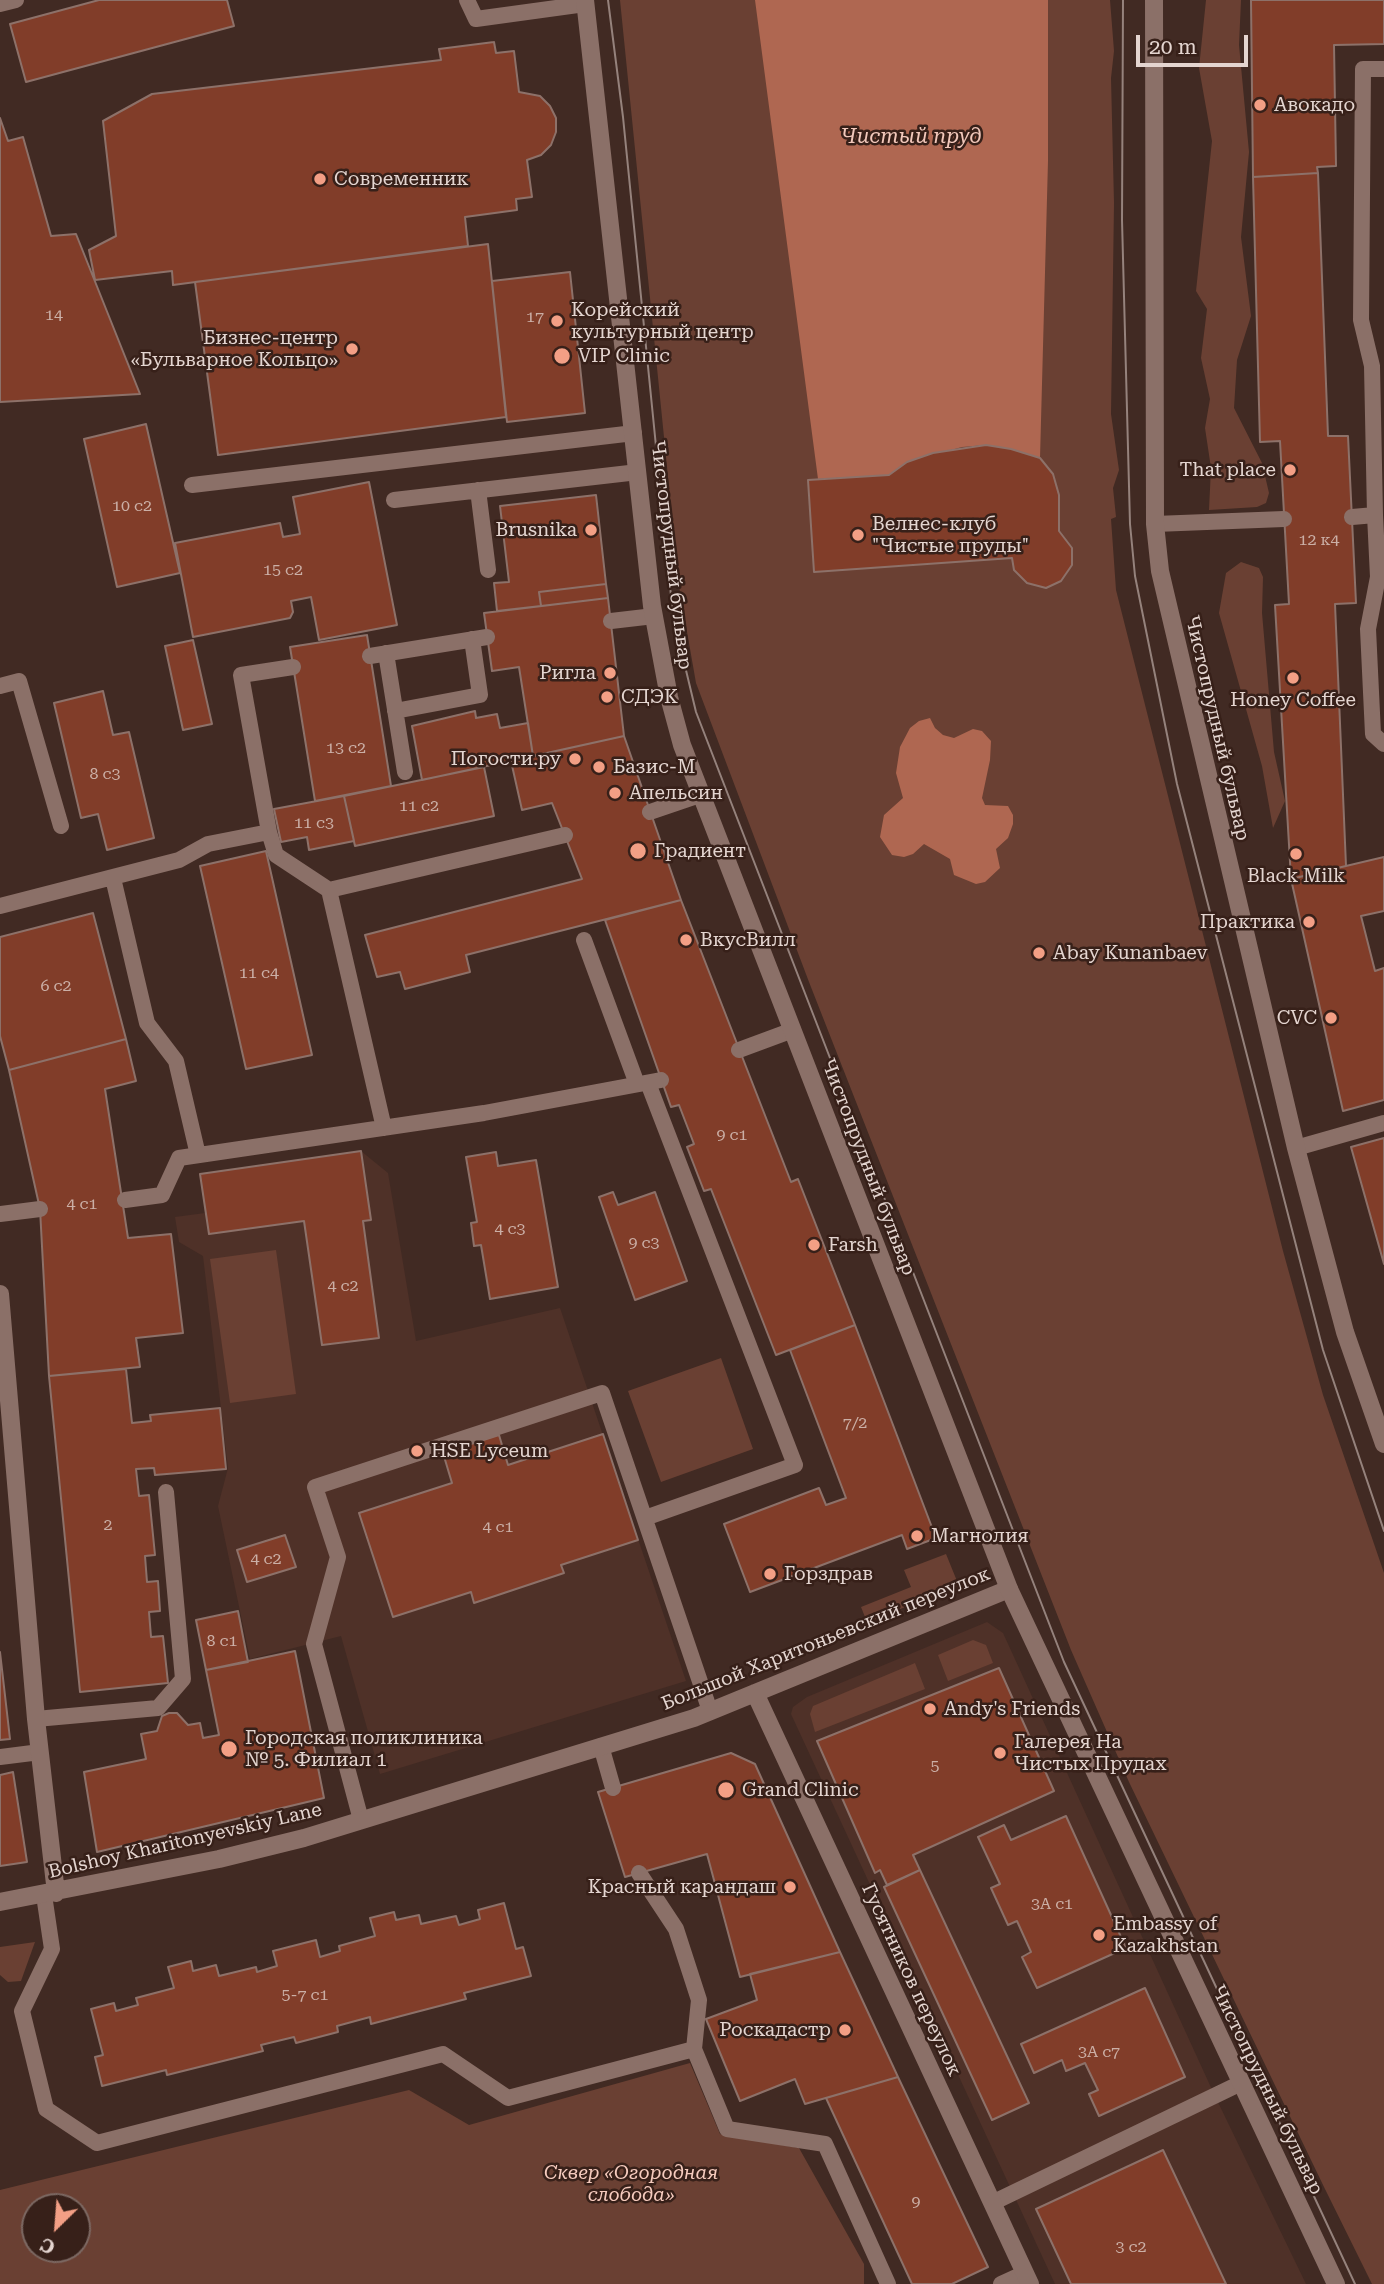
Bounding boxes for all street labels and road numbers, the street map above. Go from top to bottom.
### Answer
street label: Чистопрудный бульвар [646,439,696,671]
street label: Чистопрудный бульвар [1180,613,1254,843]
street label: Чистопрудный бульвар [816,1055,920,1279]
street label: Большой Харитоньевский переулок [658,1562,994,1716]
street label: Bolshoy Kharitonyevskiy Lane [46,1798,324,1884]
street label: Гусятников переулок [856,1880,966,2080]
street label: Чистопрудный бульвар [1206,1981,1328,2199]

